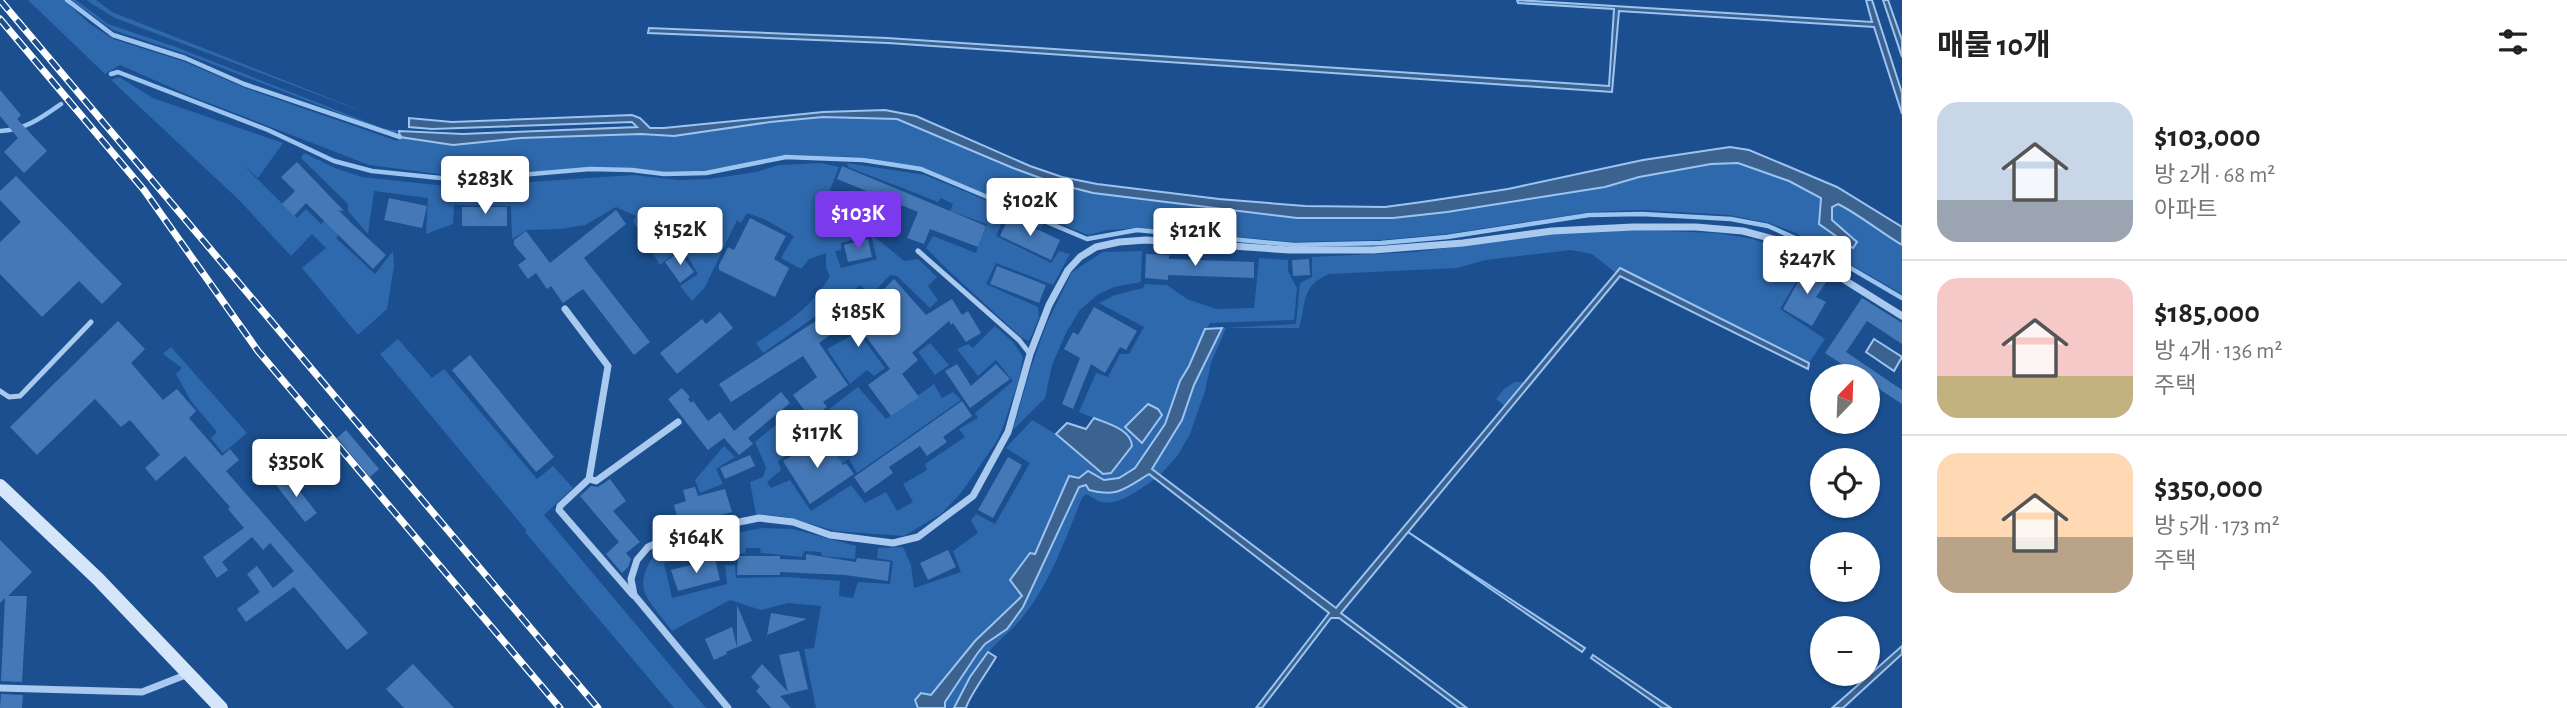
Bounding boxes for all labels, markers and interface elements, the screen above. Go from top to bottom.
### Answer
icon: filters [2494,23,2532,61]
text: 매물 10개 [1937,31,2051,61]
text: $103,000 [2154,122,2261,152]
icon: home [1993,130,2077,214]
pin: $283K [436,156,534,216]
text: 방 2개 · 68 m² [2154,164,2275,187]
text: $283K [457,167,513,190]
pin: $102K [981,178,1079,238]
text: $102K [1003,189,1057,212]
pin: $103K [809,191,907,251]
text: 아파트 [2154,199,2217,222]
text: $103K [831,202,885,225]
pin: $152K [631,208,729,267]
pin: $121K [1146,208,1244,268]
text: $152K [654,218,706,241]
text: $121K [1169,219,1221,242]
pin: $247K [1758,236,1856,296]
text: $247K [1779,247,1835,270]
pin: $185K [809,290,907,349]
text: $185,000 [2154,298,2260,328]
text: $185K [831,300,885,323]
icon: home [1993,306,2077,390]
text: 방 4개 · 136 m² [2154,340,2282,363]
north arrow [1810,364,1880,434]
map controls [1810,364,1880,686]
text: 주택 [2154,375,2196,398]
pin: $117K [768,410,866,470]
text: $117K [792,421,842,444]
pin: $350K [247,440,345,499]
button: locate [1810,448,1880,518]
text: $350K [268,450,324,473]
text: $350,000 [2154,473,2263,503]
icon: home [1993,481,2077,565]
text: 방 5개 · 173 m² [2154,515,2280,538]
pin: $164K [647,516,745,575]
text: $164K [669,526,723,549]
button: + [1810,532,1880,602]
text: 주택 [2154,550,2196,573]
button: − [1810,616,1880,686]

